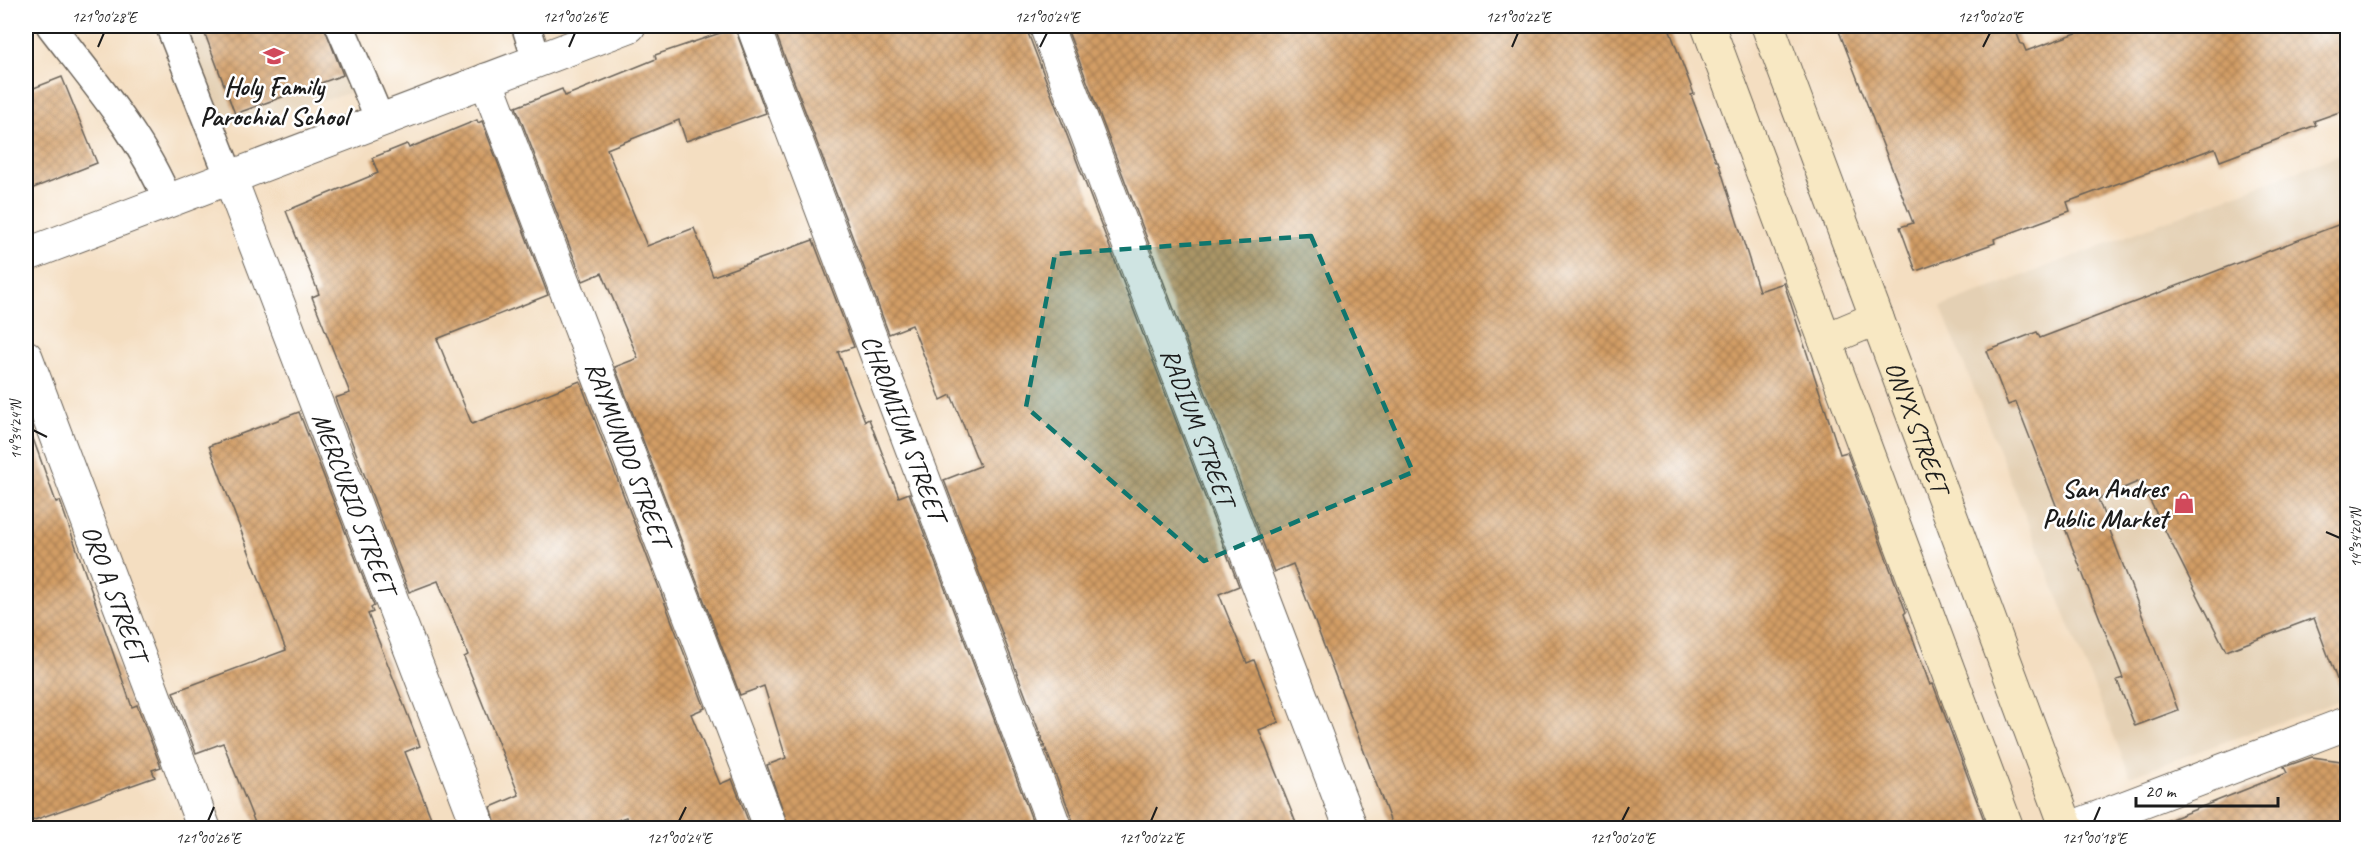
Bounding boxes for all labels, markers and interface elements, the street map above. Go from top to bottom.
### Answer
text: 121°00'28"E [72,8,138,27]
text: 121°00'26"E [543,8,609,27]
text: 121°00'24"E [1015,8,1081,27]
text: 121°00'22"E [1486,8,1552,27]
text: 121°00'20"E [1958,8,2024,27]
school or university icon: Holy Family Parochial School [262,44,286,68]
place label: Holy Family Parochial School [200,70,353,133]
street label: CHROMIUM STREET [854,330,956,532]
street label: RADIUM STREET [1153,344,1245,515]
street label: RAYMUNDO STREET [578,357,681,558]
street label: ONYX STREET [1877,357,1958,502]
text: 14°34'24"N [7,397,26,460]
street label: MERCURIO STREET [304,408,406,604]
place label: San Andres Public Market [2043,472,2171,535]
shop icon: San Andres Public Market [2172,491,2196,515]
text: 14°34'20"N [2347,505,2366,568]
street label: ORO A STREET [74,521,157,671]
scale bar [2136,770,2278,808]
text: 20 m [2145,780,2178,802]
text: 121°00'26"E [176,829,242,848]
text: 121°00'24"E [647,829,713,848]
text: 121°00'22"E [1119,829,1185,848]
text: 121°00'20"E [1590,829,1656,848]
text: 121°00'18"E [2062,829,2128,848]

